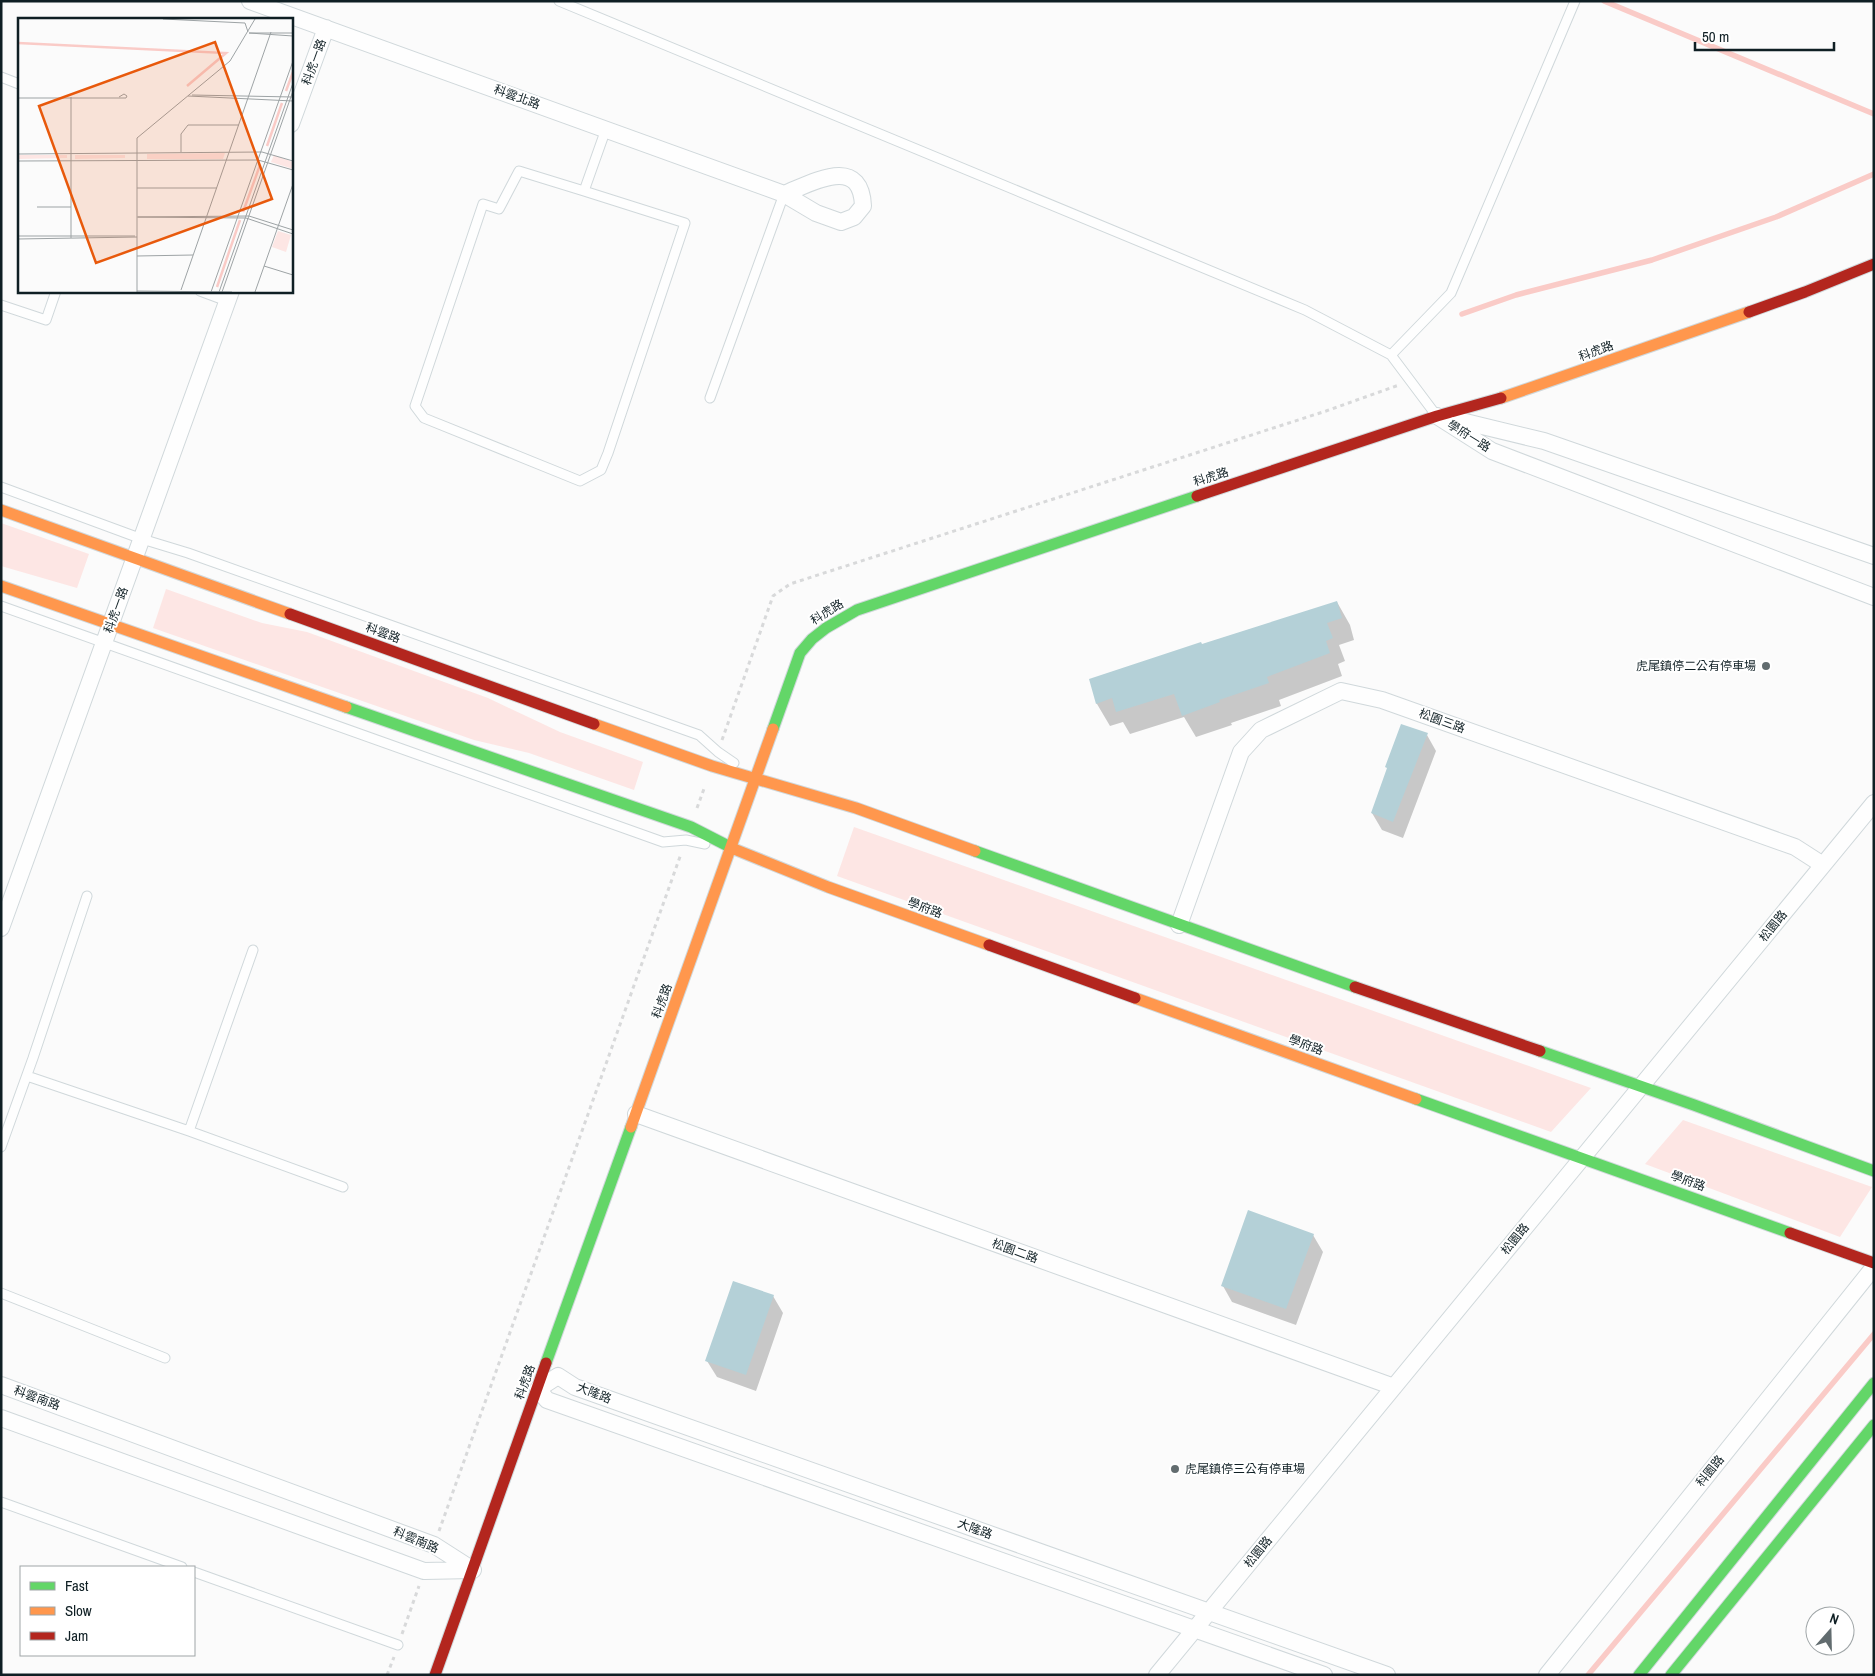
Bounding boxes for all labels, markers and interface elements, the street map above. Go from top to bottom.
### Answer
inset map [18,18,292,292]
scale bar [1695,20,1834,52]
text: 50 m [1702,26,1729,47]
street label: 科虎一路 [298,37,330,87]
street label: 科雲北路 [492,81,542,113]
street label: 科虎路 [1576,337,1616,365]
street label: 學府一路 [1444,416,1494,456]
street label: 科虎路 [1191,464,1231,490]
street label: 科虎一路 [100,585,132,635]
street label: 科虎路 [807,596,847,628]
street label: 科雲路 [363,619,403,647]
place label: 虎尾鎮停二公有停車場 [1636,658,1756,674]
marker: 虎尾鎮停二公有停車場 [1760,660,1772,672]
street label: 松園三路 [1417,705,1467,737]
street label: 學府路 [905,894,945,922]
street label: 松園路 [1755,907,1791,945]
street label: 科虎路 [648,981,676,1021]
street label: 學府路 [1286,1031,1326,1059]
street label: 學府路 [1668,1167,1708,1195]
street label: 松園路 [1497,1220,1533,1258]
street label: 松園二路 [990,1235,1040,1267]
street label: 科虎路 [511,1362,539,1402]
street label: 大隆路 [574,1379,614,1407]
street label: 科雲南路 [12,1382,62,1414]
street label: 科園路 [1692,1452,1728,1490]
place label: 虎尾鎮停三公有停車場 [1185,1461,1305,1477]
marker: 虎尾鎮停三公有停車場 [1169,1463,1181,1475]
street label: 大隆路 [955,1515,995,1543]
street label: 科雲南路 [391,1523,441,1557]
street label: 松園路 [1240,1533,1276,1571]
legend [20,1566,195,1656]
text: Fast [65,1575,89,1596]
text: Slow [65,1600,92,1621]
north arrow [1805,1606,1855,1656]
text: N [1827,1609,1841,1629]
text: Jam [65,1625,88,1646]

